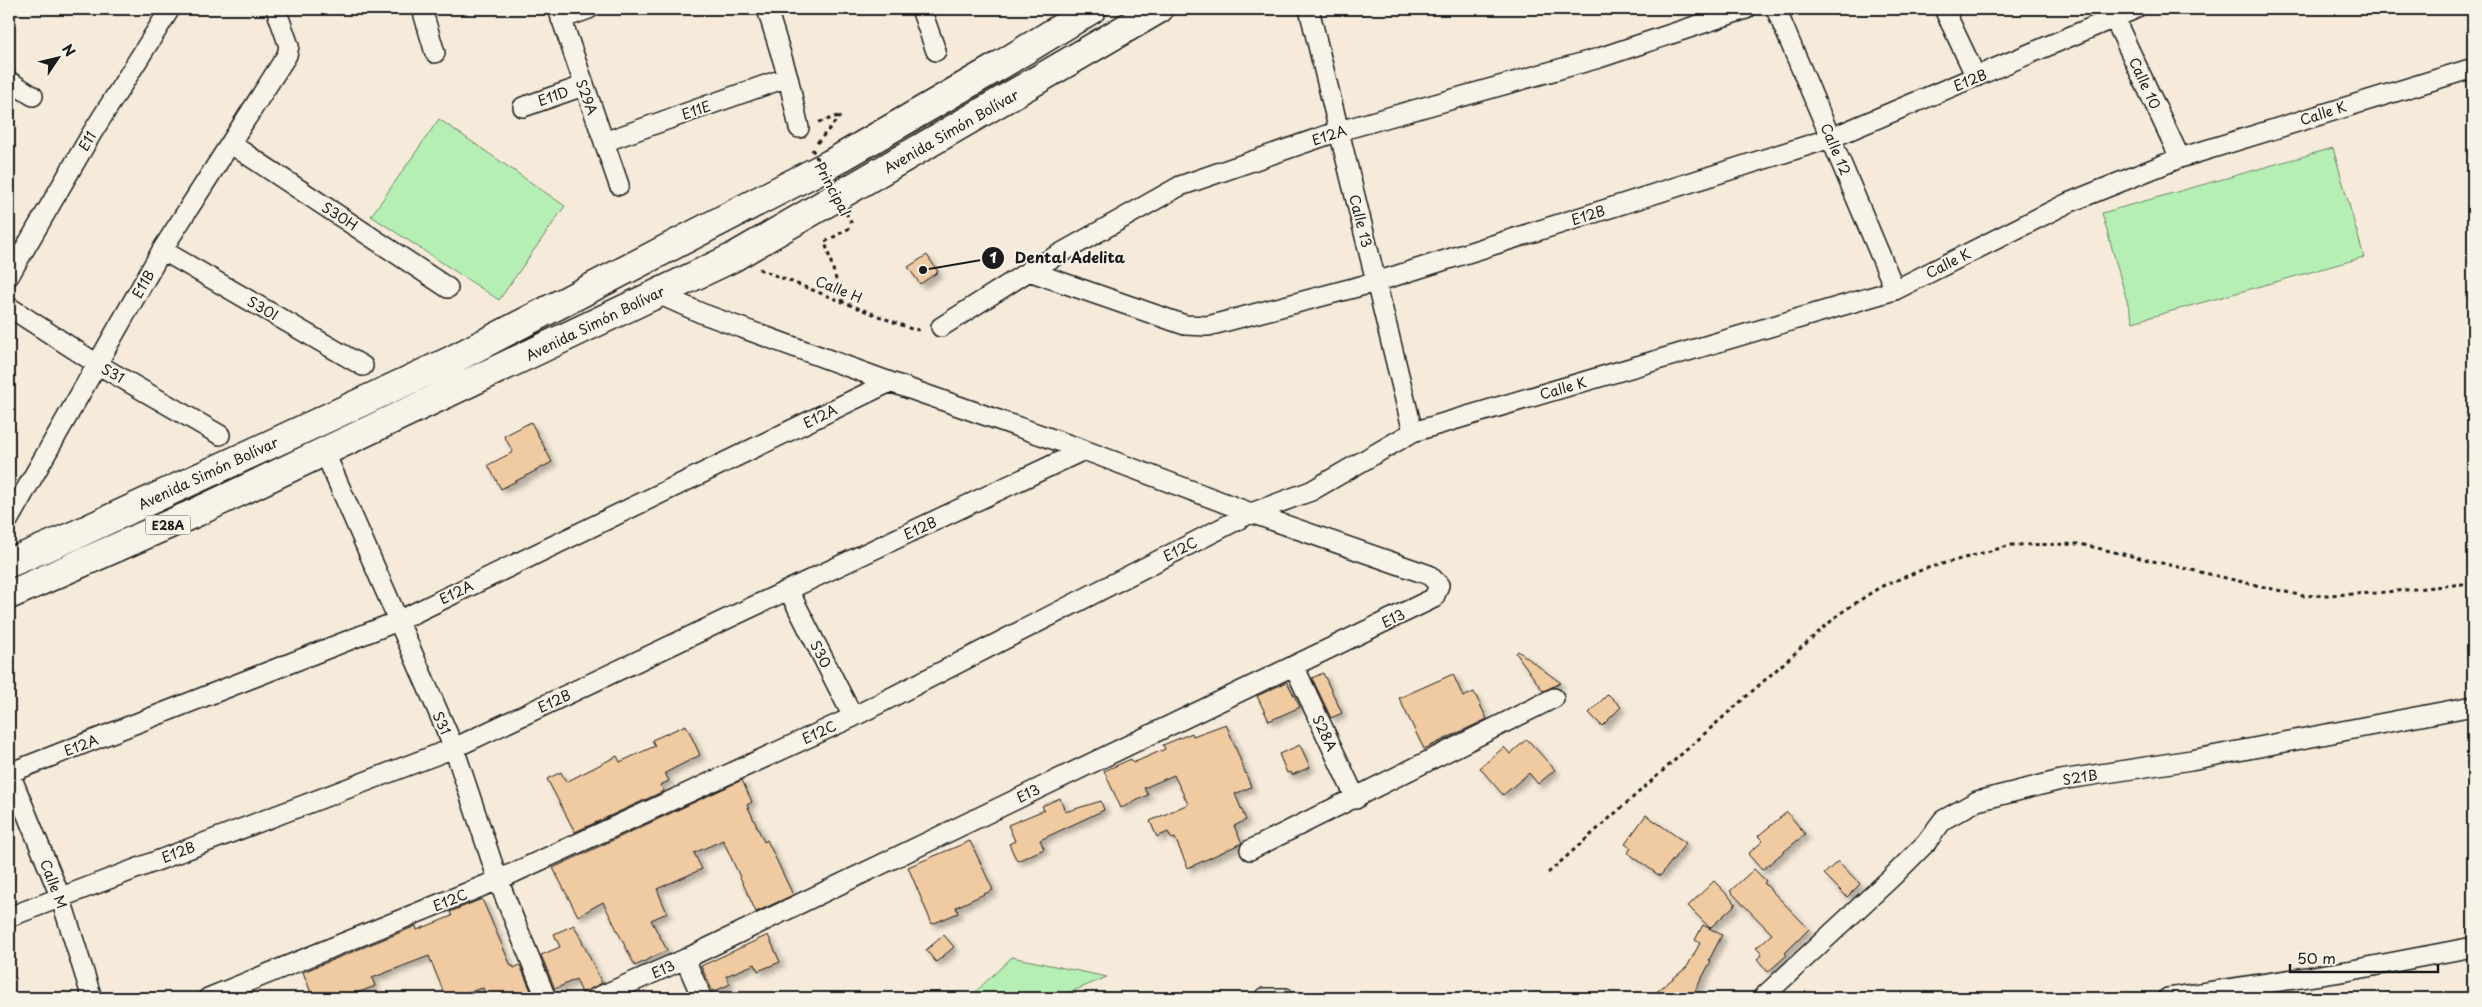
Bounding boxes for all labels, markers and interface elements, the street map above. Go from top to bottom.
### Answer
north arrow [32,32,82,82]
text: N [57,40,81,61]
street label: Calle 10 [2124,54,2166,112]
street label: E12B [1950,64,1990,96]
street label: S29A [571,76,603,118]
street label: E11D [535,81,571,111]
street label: Avenida Simón Bolívar [880,84,1023,178]
street label: E11E [679,95,713,125]
street label: Calle K [2297,96,2349,130]
street label: E12A [1309,119,1349,150]
street label: Calle 12 [1816,120,1856,178]
street label: E11 [73,127,101,155]
street label: Principal [810,158,856,220]
street label: Calle 13 [1344,192,1378,250]
street label: S30H [318,197,362,235]
street label: E12B [1568,200,1608,230]
callout: Dental Adelita [980,243,1135,273]
street label: Calle K [1922,243,1974,283]
text: 1 [989,245,997,268]
text: Dental Adelita [1015,245,1126,268]
street label: E11B [127,266,159,302]
street label: Calle H [812,270,866,308]
street label: Avenida Simón Bolívar [522,280,669,366]
street label: S30I [244,291,282,325]
street label: S31 [98,358,128,388]
street label: Calle K [1537,371,1589,405]
street label: E12A [800,399,841,433]
street label: Avenida Simón Bolívar [135,431,282,515]
street label: E12B [900,511,940,545]
road number: E28A [146,516,190,534]
street label: E12C [1159,532,1201,566]
street label: E12A [436,575,477,609]
street label: E13 [1378,603,1408,633]
street label: S30 [805,637,837,671]
street label: E12B [534,684,574,718]
street label: S31 [428,708,456,738]
street label: S28A [1307,711,1343,755]
street label: E12C [798,715,840,749]
street label: E12A [61,729,102,761]
street label: S21B [2061,764,2099,790]
street label: E13 [1013,778,1043,808]
street label: E12B [158,836,198,868]
street label: Calle M [35,856,73,912]
street label: E12C [429,884,471,916]
scale bar [2290,942,2437,974]
text: 50 m [2297,946,2336,969]
street label: E13 [648,955,678,983]

